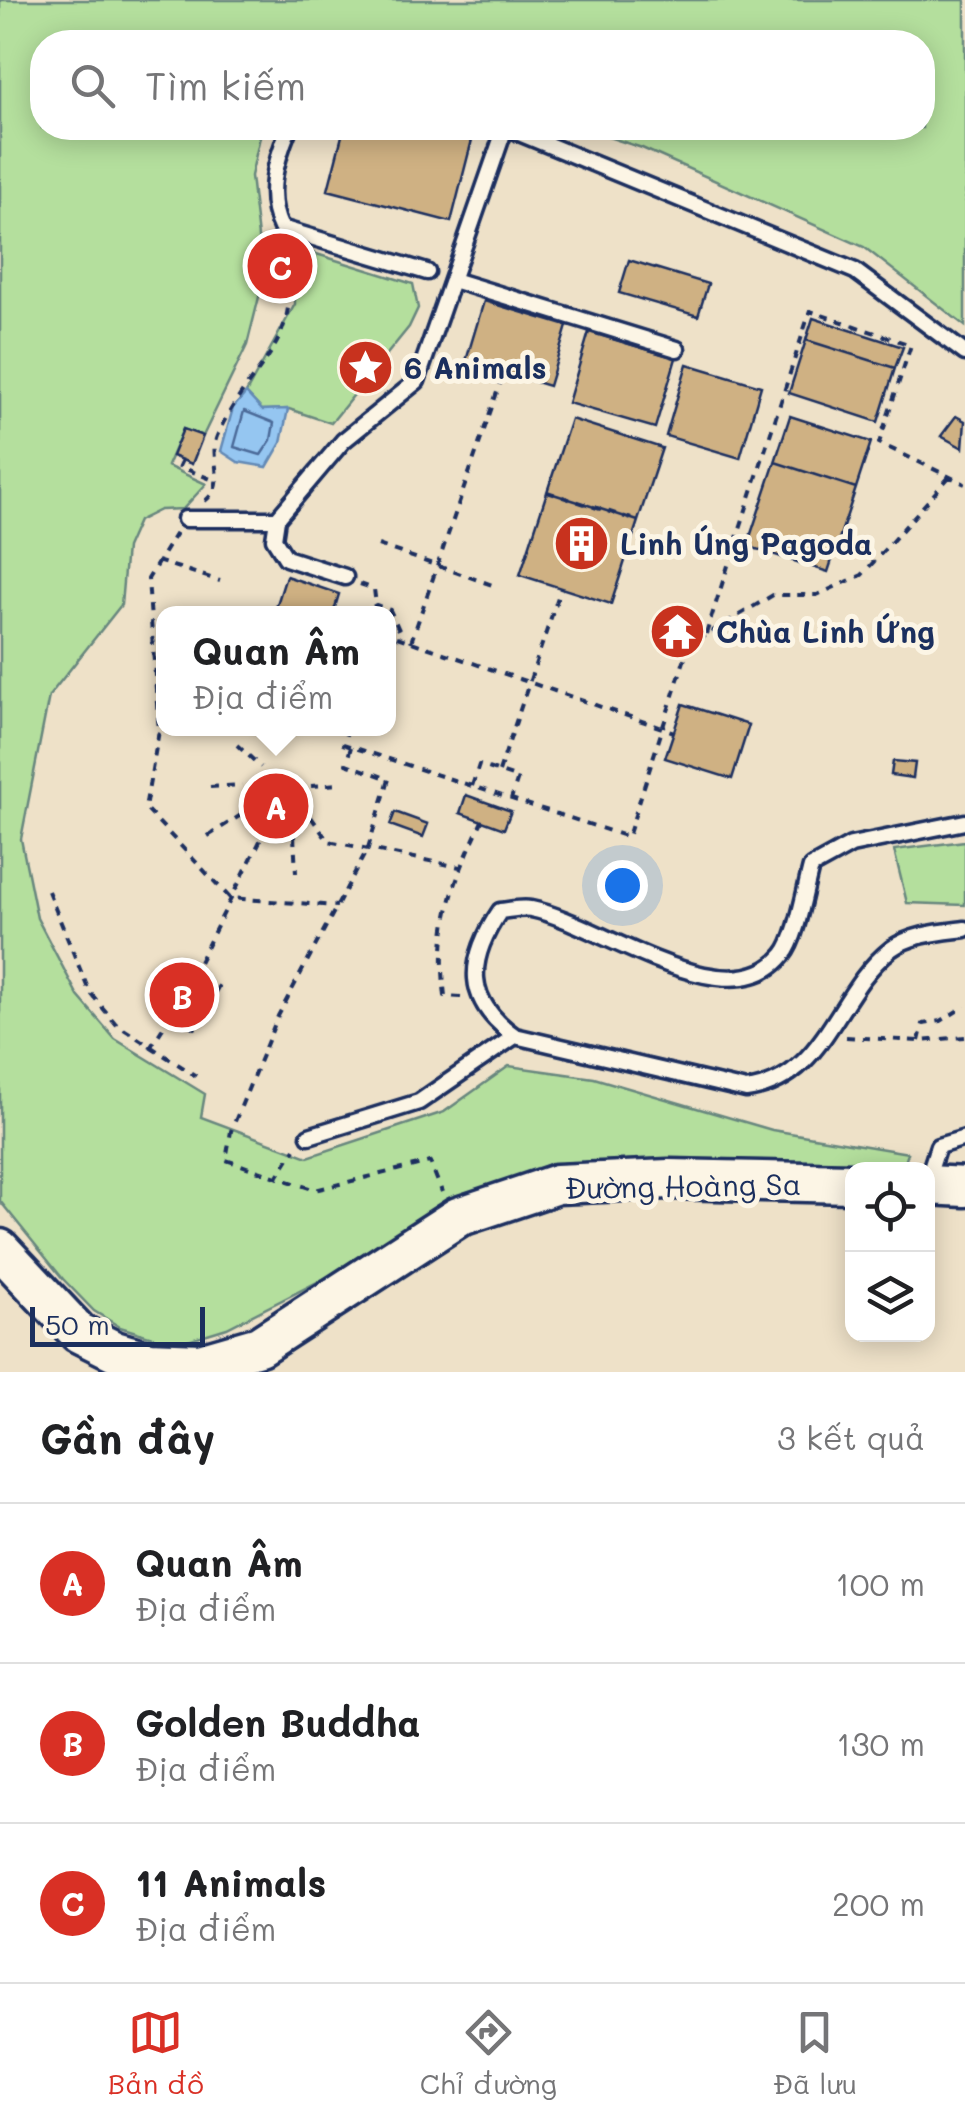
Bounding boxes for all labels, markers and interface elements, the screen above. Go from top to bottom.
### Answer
search box [30,30,935,140]
icon: search [65,58,120,113]
text: Tìm kiếm [145,60,306,110]
pin: C [248,228,312,304]
place icon: 6 Animals [335,337,395,397]
place label: 6 Animals [404,347,547,387]
building icon: Linh Úng Pagoda [551,513,611,573]
place label: Linh Úng Pagoda [620,523,872,563]
temple icon: Chùa Linh Ứng [647,601,707,661]
popup [156,606,396,736]
place label: Chùa Linh Ứng [716,611,935,651]
text: Quan Âm [192,625,360,675]
text: Địa điểm [192,675,333,717]
pin: A [244,768,308,844]
your location [597,860,648,911]
pin: B [150,958,214,1032]
map controls [845,1162,935,1342]
button: locate [845,1162,935,1252]
street label: Đường Hoàng Sa [564,1163,802,1207]
button: layers [845,1252,935,1342]
scale bar [30,1302,205,1346]
text: 50 m [45,1306,110,1342]
text: Gần đây [40,1410,215,1465]
text: 3 kết quả [777,1416,925,1458]
text: Quan Âm [135,1537,303,1587]
text: A [61,1562,84,1604]
text: 100 m [835,1562,925,1604]
text: Địa điểm [135,1587,276,1629]
text: Golden Buddha [135,1697,421,1747]
text: B [62,1722,83,1764]
text: 130 m [836,1722,925,1764]
text: Địa điểm [135,1747,276,1789]
text: 11 Animals [135,1857,326,1907]
text: C [61,1882,84,1924]
text: 200 m [832,1882,925,1924]
text: Địa điểm [135,1907,276,1949]
tab: Bản đồ [108,2005,204,2101]
tab: Chỉ đường [420,2005,557,2101]
tab: Đã lưu [773,2005,857,2101]

